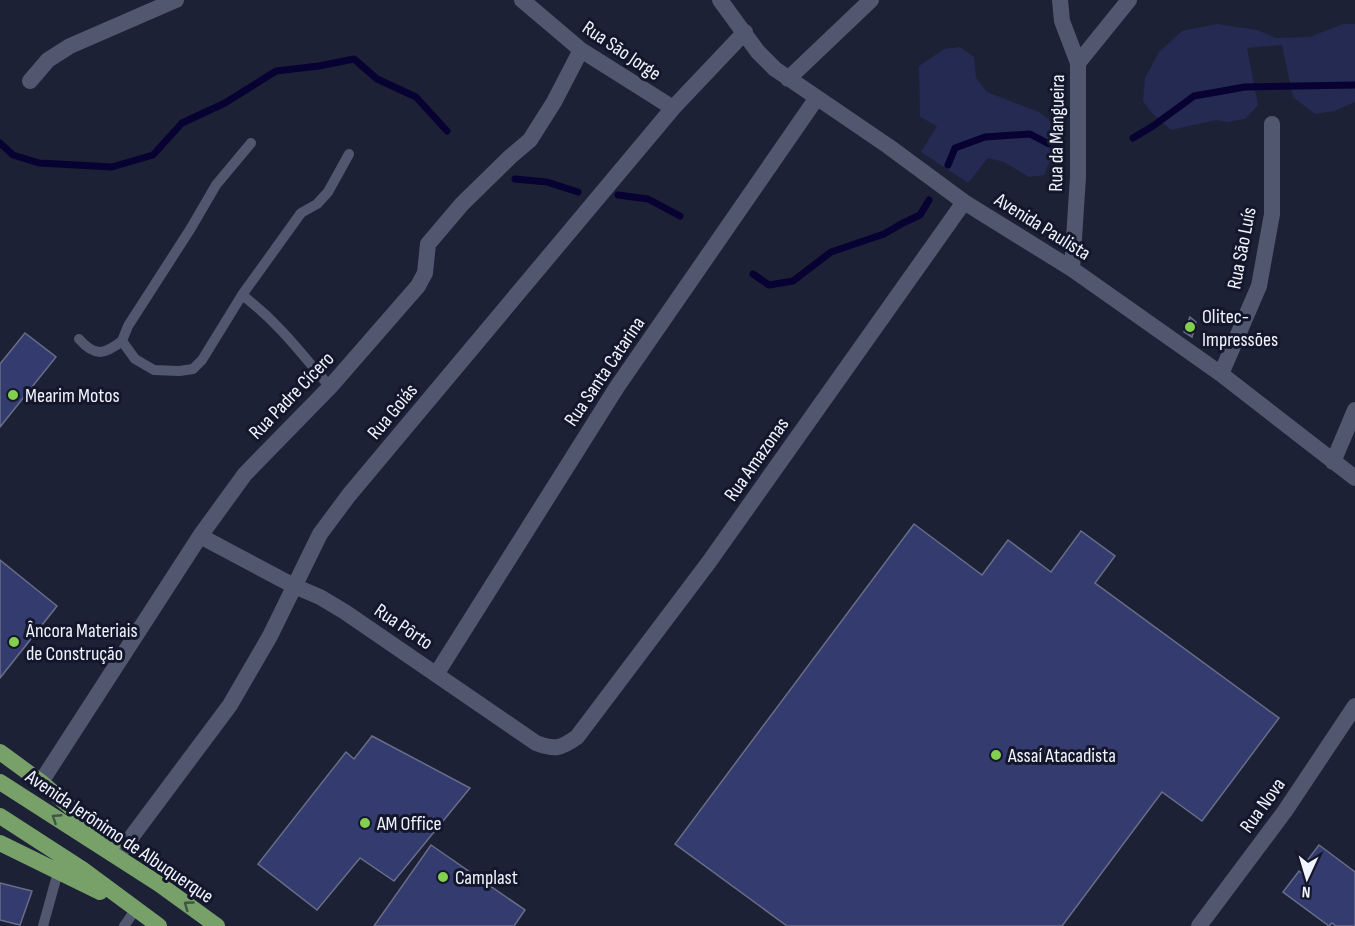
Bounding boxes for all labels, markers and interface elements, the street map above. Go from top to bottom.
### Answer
street label: Rua São Jorge [578,16,665,86]
street label: Rua da Mangueira [1044,74,1070,192]
street label: Avenida Paulista [989,187,1095,266]
street label: Rua São Luís [1222,205,1262,291]
place label: Olitec- Impressões [1202,305,1278,352]
street label: Rua Santa Catarina [559,312,650,431]
marker: Olitec- Impressões [1183,320,1197,334]
street label: Rua Padre Cícero [244,347,339,444]
street label: Rua Goiás [363,379,423,444]
place label: Mearim Motos [25,384,120,408]
marker: Mearim Motos [6,388,20,402]
street label: Rua Amazonas [719,413,794,506]
street label: Rua Pôrto [370,599,437,655]
place label: Âncora Materiais de Construção [25,619,138,666]
marker: Âncora Materiais de Construção [7,635,21,649]
place label: Assaí Atacadista [1007,744,1116,768]
marker: Assaí Atacadista [989,748,1003,762]
street label: Avenida Jerônimo de Albuquerque [20,764,218,909]
street label: Rua Nova [1235,773,1291,838]
place label: AM Office [376,812,442,836]
one-way arrow [52,814,63,825]
marker: AM Office [358,816,372,830]
north arrow [1277,848,1337,908]
place label: Camplast [455,866,518,890]
marker: Camplast [436,870,450,884]
text: N [1301,882,1311,901]
one-way arrow [183,901,194,912]

